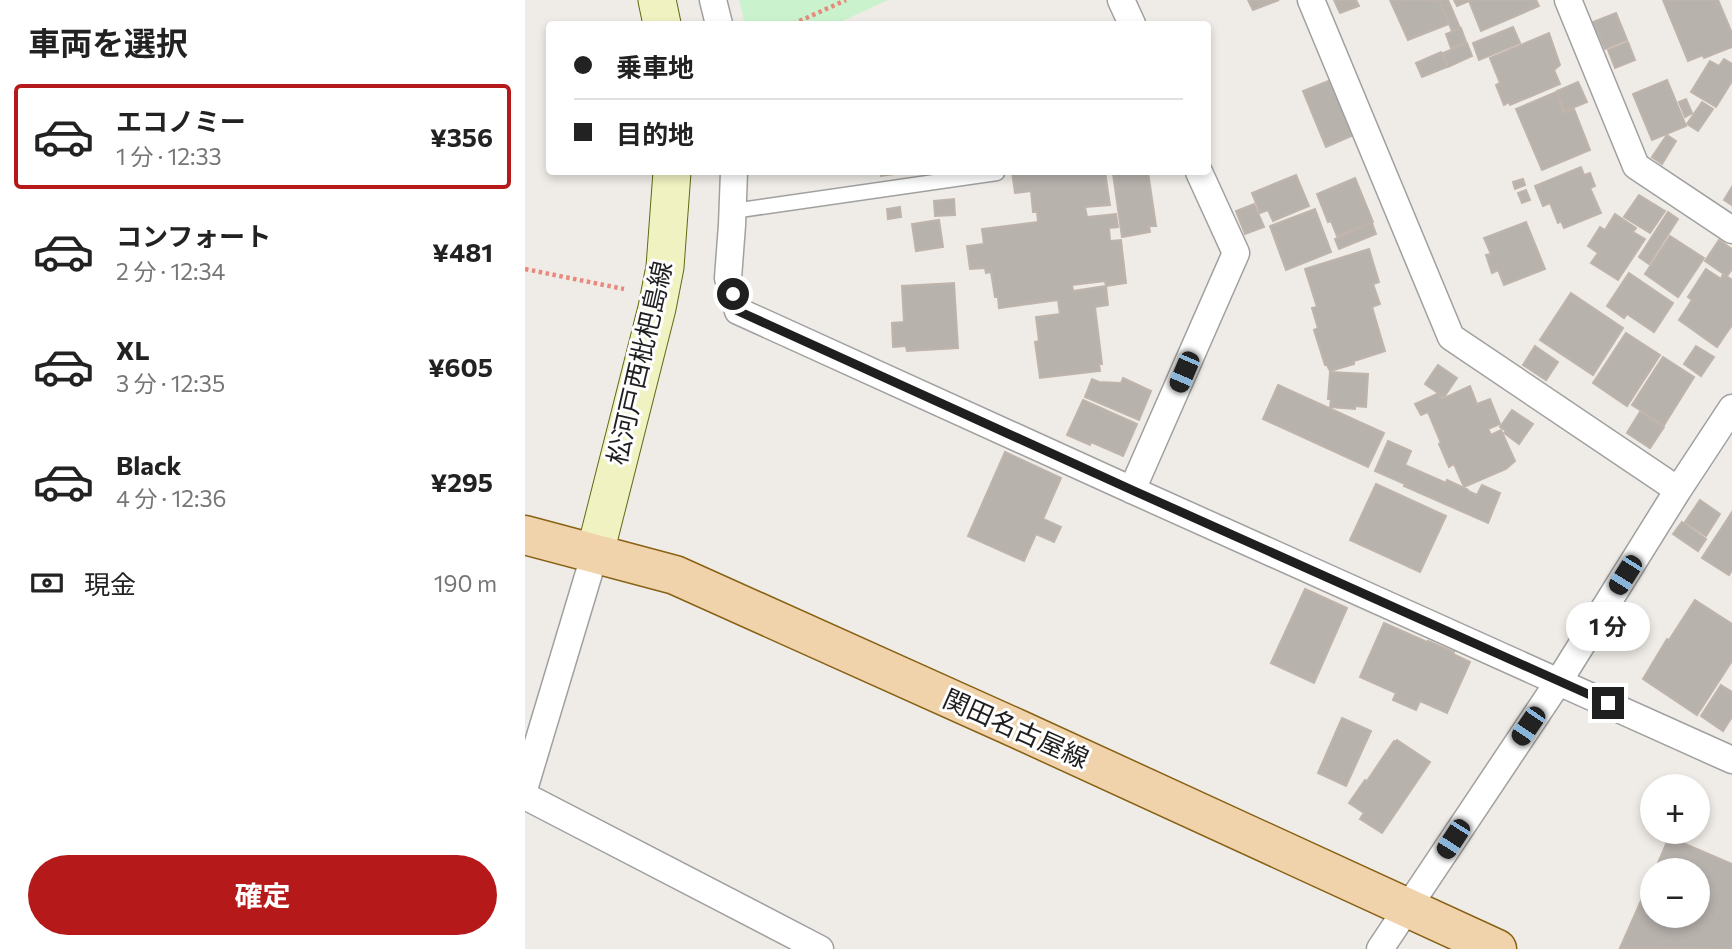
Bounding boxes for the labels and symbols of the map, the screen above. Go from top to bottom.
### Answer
street label: 松河戸西枇杷島線 [600,258,677,467]
route start [717,278,749,310]
car [1167,349,1202,395]
car [1605,552,1646,598]
callout: 1 分 [1566,602,1650,650]
street label: 関田名古屋線 [939,682,1094,774]
route end [1592,687,1624,719]
car [1508,703,1549,749]
car [1433,816,1474,862]

